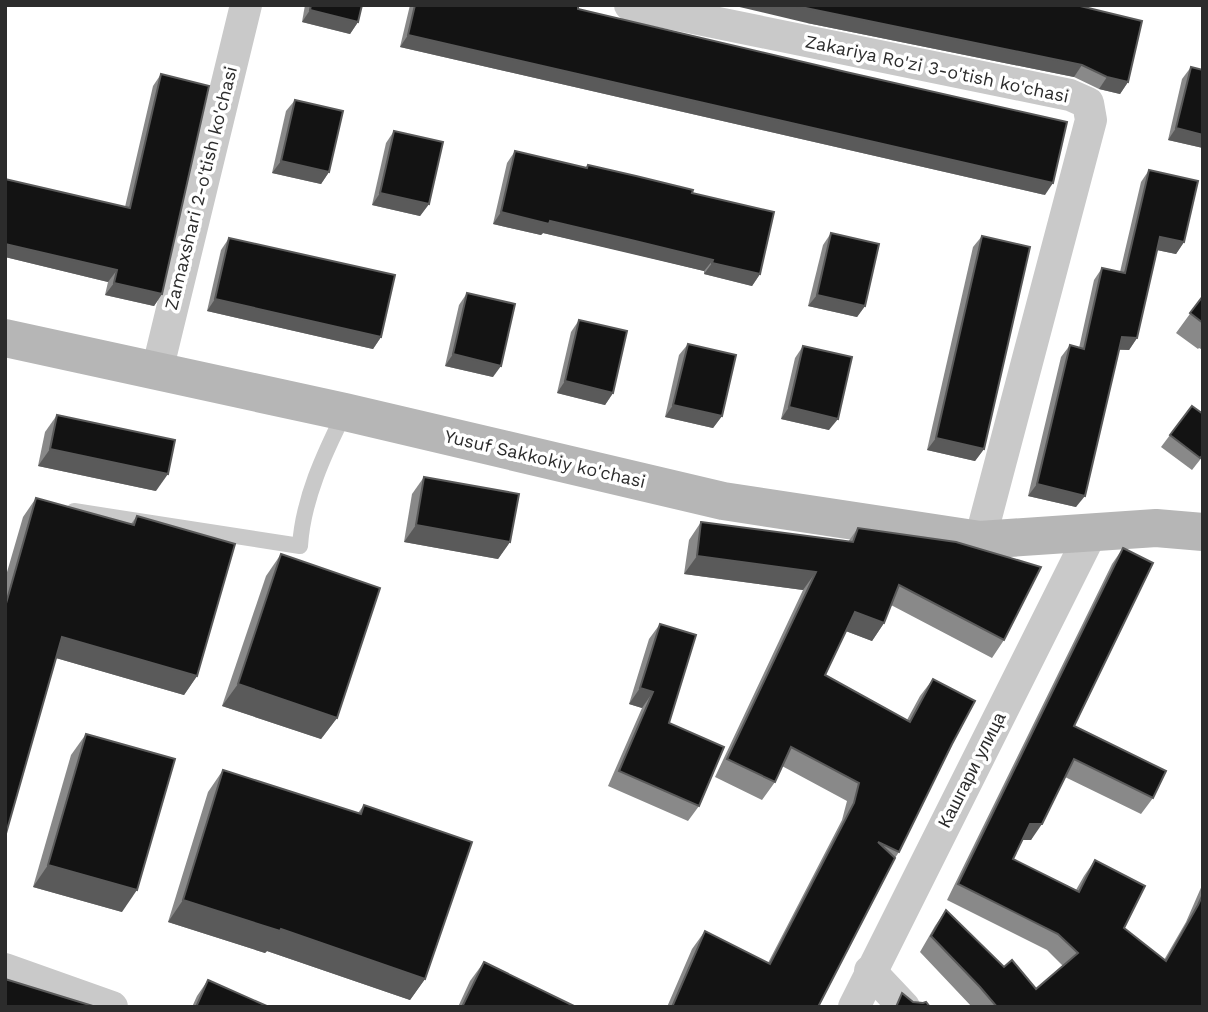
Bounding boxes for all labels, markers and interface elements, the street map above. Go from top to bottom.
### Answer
street label: Zakariya Ro'zi 3-o'tish ko'chasi [803,30,1071,107]
street label: Zamaxshari 2-o'tish ko'chasi [160,64,241,312]
street label: Yusuf Sakkokiy ko'chasi [442,425,648,492]
street label: Кашгари улица [933,708,1010,831]

